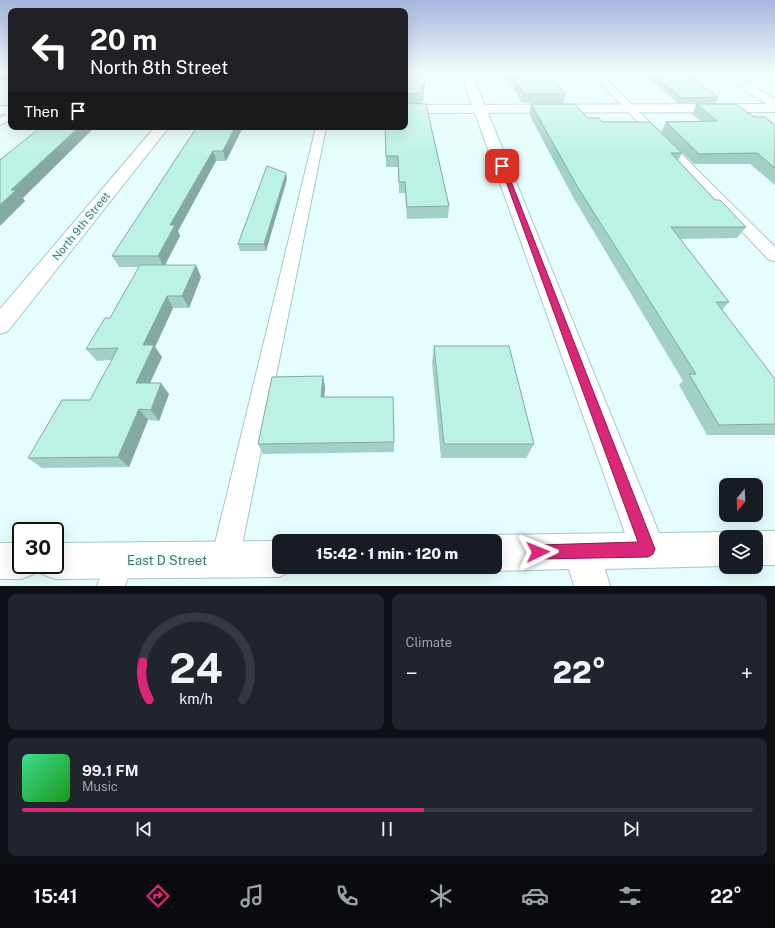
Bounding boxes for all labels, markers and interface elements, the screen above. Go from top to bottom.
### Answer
text: 20 m [90,23,157,56]
icon: left [24,24,76,76]
text: North 8th Street [90,57,228,78]
icon: arrive [67,100,89,122]
text: Then [24,103,59,120]
pin [485,149,519,183]
icon: arrive [491,155,513,177]
street label: North 9th Street [50,190,112,262]
north arrow [719,478,763,522]
map controls [719,478,763,574]
speed limit sign: 30 [12,522,64,574]
button: layers [719,530,763,574]
position arrow [517,531,559,573]
text: 15:42 · 1 min · 120 m [316,545,458,562]
street label: East D Street [127,553,207,568]
text: Climate [406,635,452,650]
text: 24 [169,643,223,692]
text: 22° [552,654,606,690]
text: − [406,660,418,686]
text: + [741,660,753,686]
text: km/h [179,690,213,707]
text: 99.1 FM [82,762,139,779]
text: Music [82,779,118,794]
icon: previous [133,818,155,840]
icon: pause [376,818,398,840]
icon: next [620,818,642,840]
icon: directions [144,882,172,910]
icon: music [238,882,266,910]
icon: phone [333,882,361,910]
icon: climate [427,882,455,910]
icon: car [521,882,549,910]
icon: filters [616,882,644,910]
text: 15:41 [33,886,77,907]
text: 22° [710,886,742,907]

